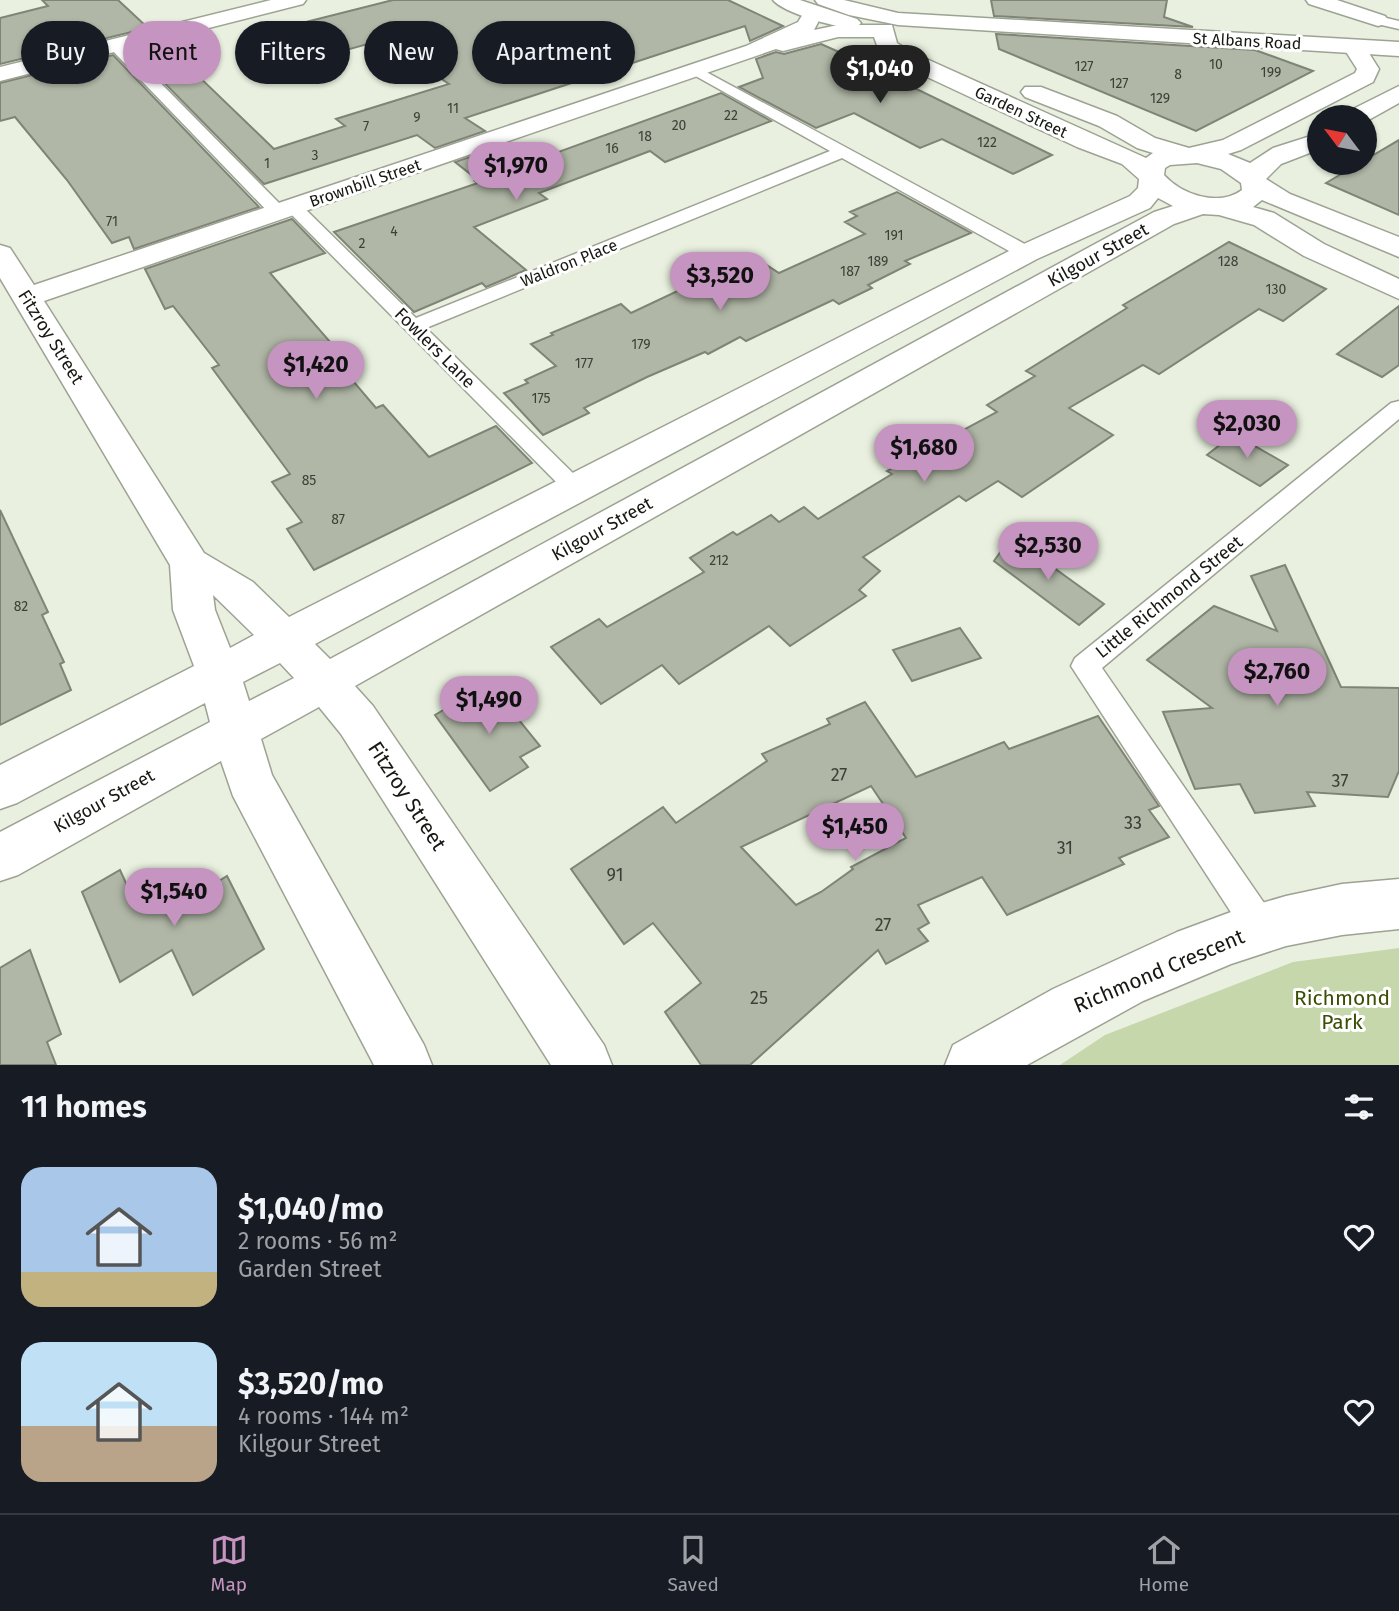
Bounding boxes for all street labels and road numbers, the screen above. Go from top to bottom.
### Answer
street label: St Albans Road [1192,29,1302,53]
street label: Garden Street [972,82,1070,142]
street label: Brownbill Street [307,155,423,211]
street label: Kilgour Street [1044,218,1153,292]
street label: Waldron Place [518,235,620,291]
street label: Fitzroy Street [13,286,89,389]
street label: Fowlers Lane [390,303,480,393]
street label: Kilgour Street [548,492,657,566]
street label: Little Richmond Street [1091,531,1247,663]
street label: Fitzroy Street [362,737,452,856]
street label: Kilgour Street [50,764,159,838]
street label: Richmond Crescent [1070,923,1249,1019]

